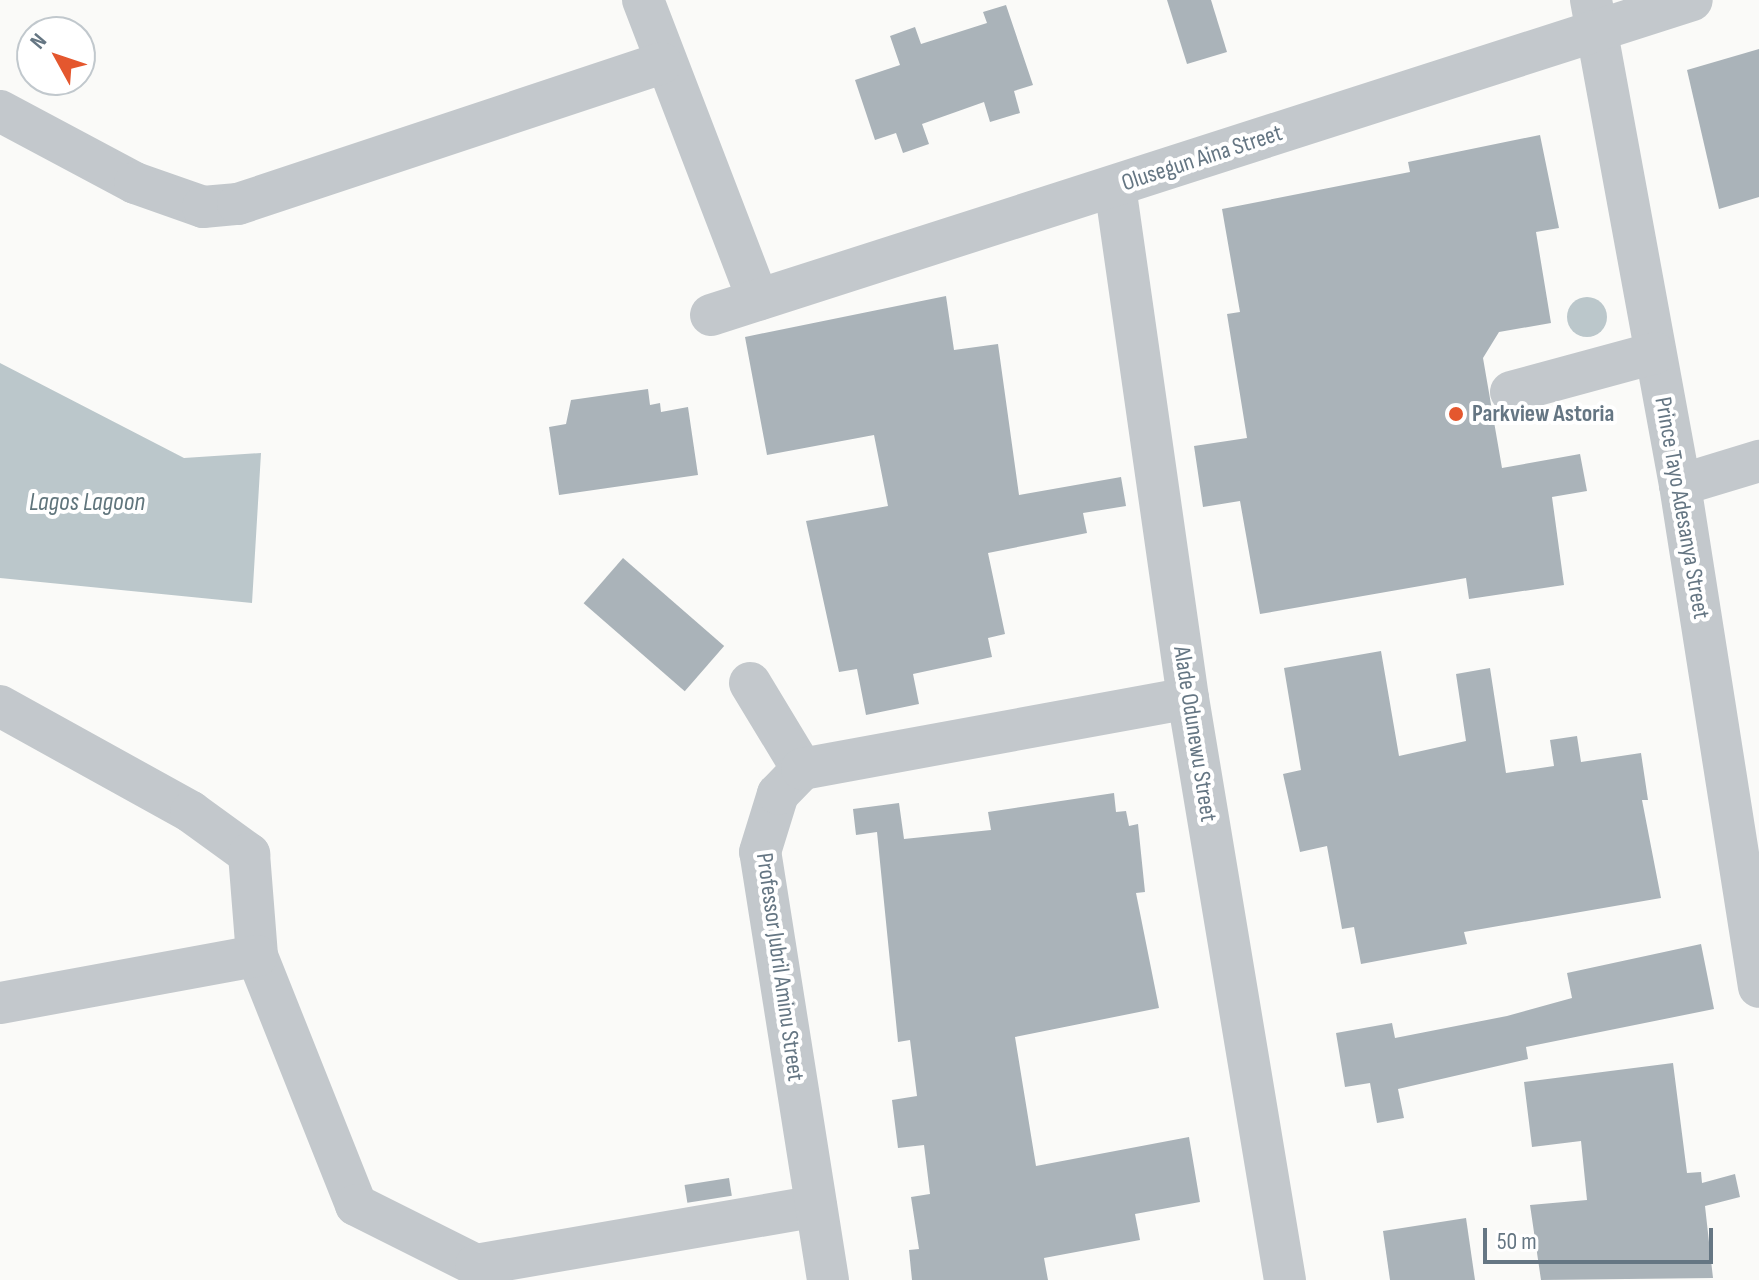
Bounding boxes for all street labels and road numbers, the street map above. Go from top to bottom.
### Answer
street label: Olusegun Aina Street [1118,119,1286,197]
street label: Prince Tayo Adesanya Street [1648,395,1716,621]
street label: Alade Odunewu Street [1167,644,1223,824]
street label: Professor Jubril Aminu Street [750,851,810,1083]

